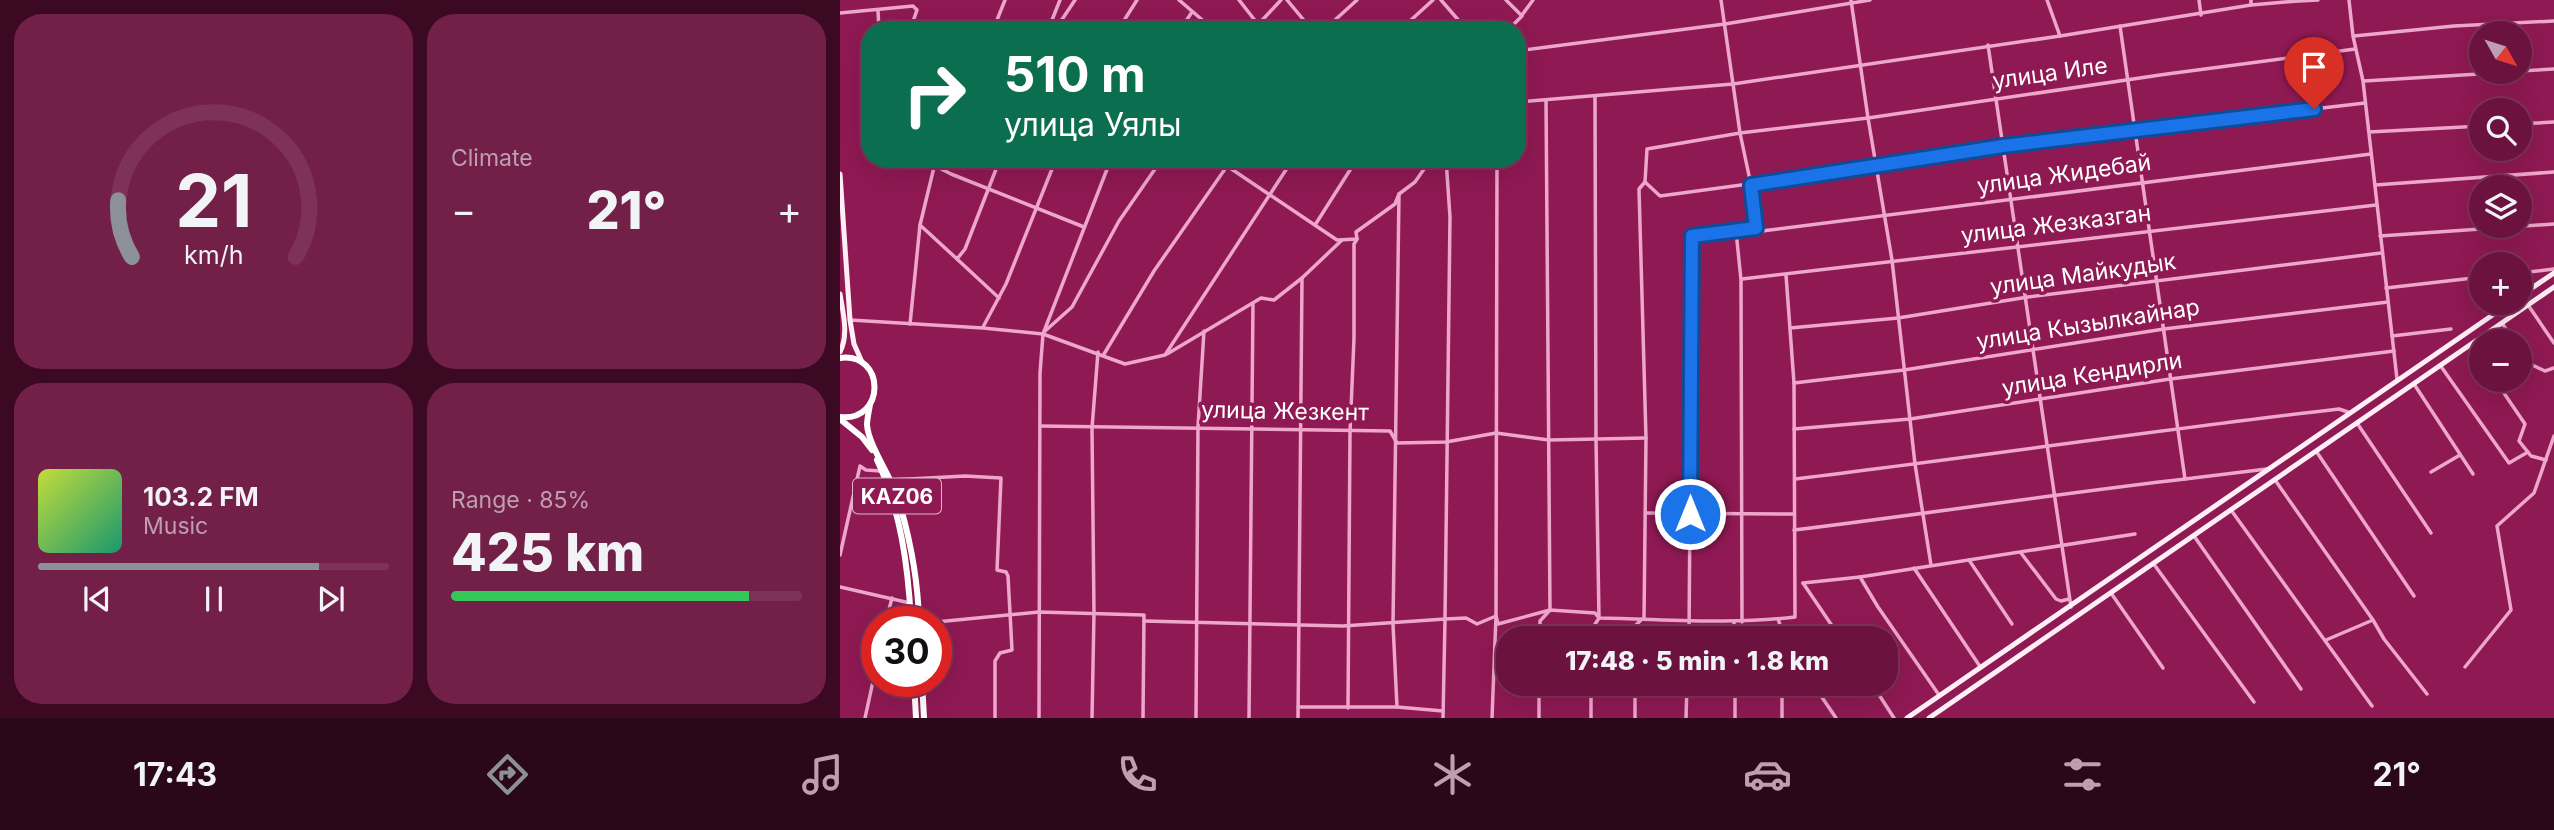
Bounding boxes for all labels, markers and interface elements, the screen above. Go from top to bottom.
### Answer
north arrow [2469,21,2532,84]
map controls [2469,21,2532,392]
pin [2284,37,2344,109]
text: 510 m [1004,45,1146,104]
icon: arrive [2295,48,2333,86]
icon: right [889,49,980,140]
street label: улица Иле [1991,51,2109,95]
button: search [2469,98,2532,161]
text: улица Уялы [1004,105,1182,144]
text: Climate [451,144,533,172]
street label: улица Жидебай [1975,148,2153,200]
text: 21 [175,157,252,246]
button: layers [2469,175,2532,238]
text: 21° [586,179,667,242]
text: − [451,187,476,233]
text: + [777,187,802,233]
street label: улица Жезказган [1959,198,2153,250]
text: km/h [184,240,243,270]
street label: улица Майкудык [1988,247,2178,301]
button: + [2469,252,2532,315]
street label: улица Кызылкайнар [1974,293,2202,355]
button: − [2469,329,2532,392]
street label: улица Кендирли [2000,346,2184,402]
street label: улица Жезкент [1201,396,1369,426]
position arrow [1653,477,1727,551]
road number: KАZ06 [853,478,941,514]
text: 103.2 FM [143,481,259,512]
text: Range · 85% [451,486,590,514]
text: Music [143,512,208,540]
text: 425 km [451,521,644,584]
icon: previous [78,580,116,618]
icon: pause [195,580,233,618]
icon: next [312,580,350,618]
speed limit sign: 30 [861,606,952,697]
text: 17:48 · 5 min · 1.8 km [1565,645,1829,676]
icon: directions [483,750,532,799]
icon: music [798,750,847,799]
icon: phone [1113,750,1162,799]
icon: climate [1428,750,1477,799]
icon: car [1743,750,1792,799]
icon: filters [2058,750,2107,799]
text: 17:43 [133,755,217,794]
text: 21° [2372,755,2421,794]

